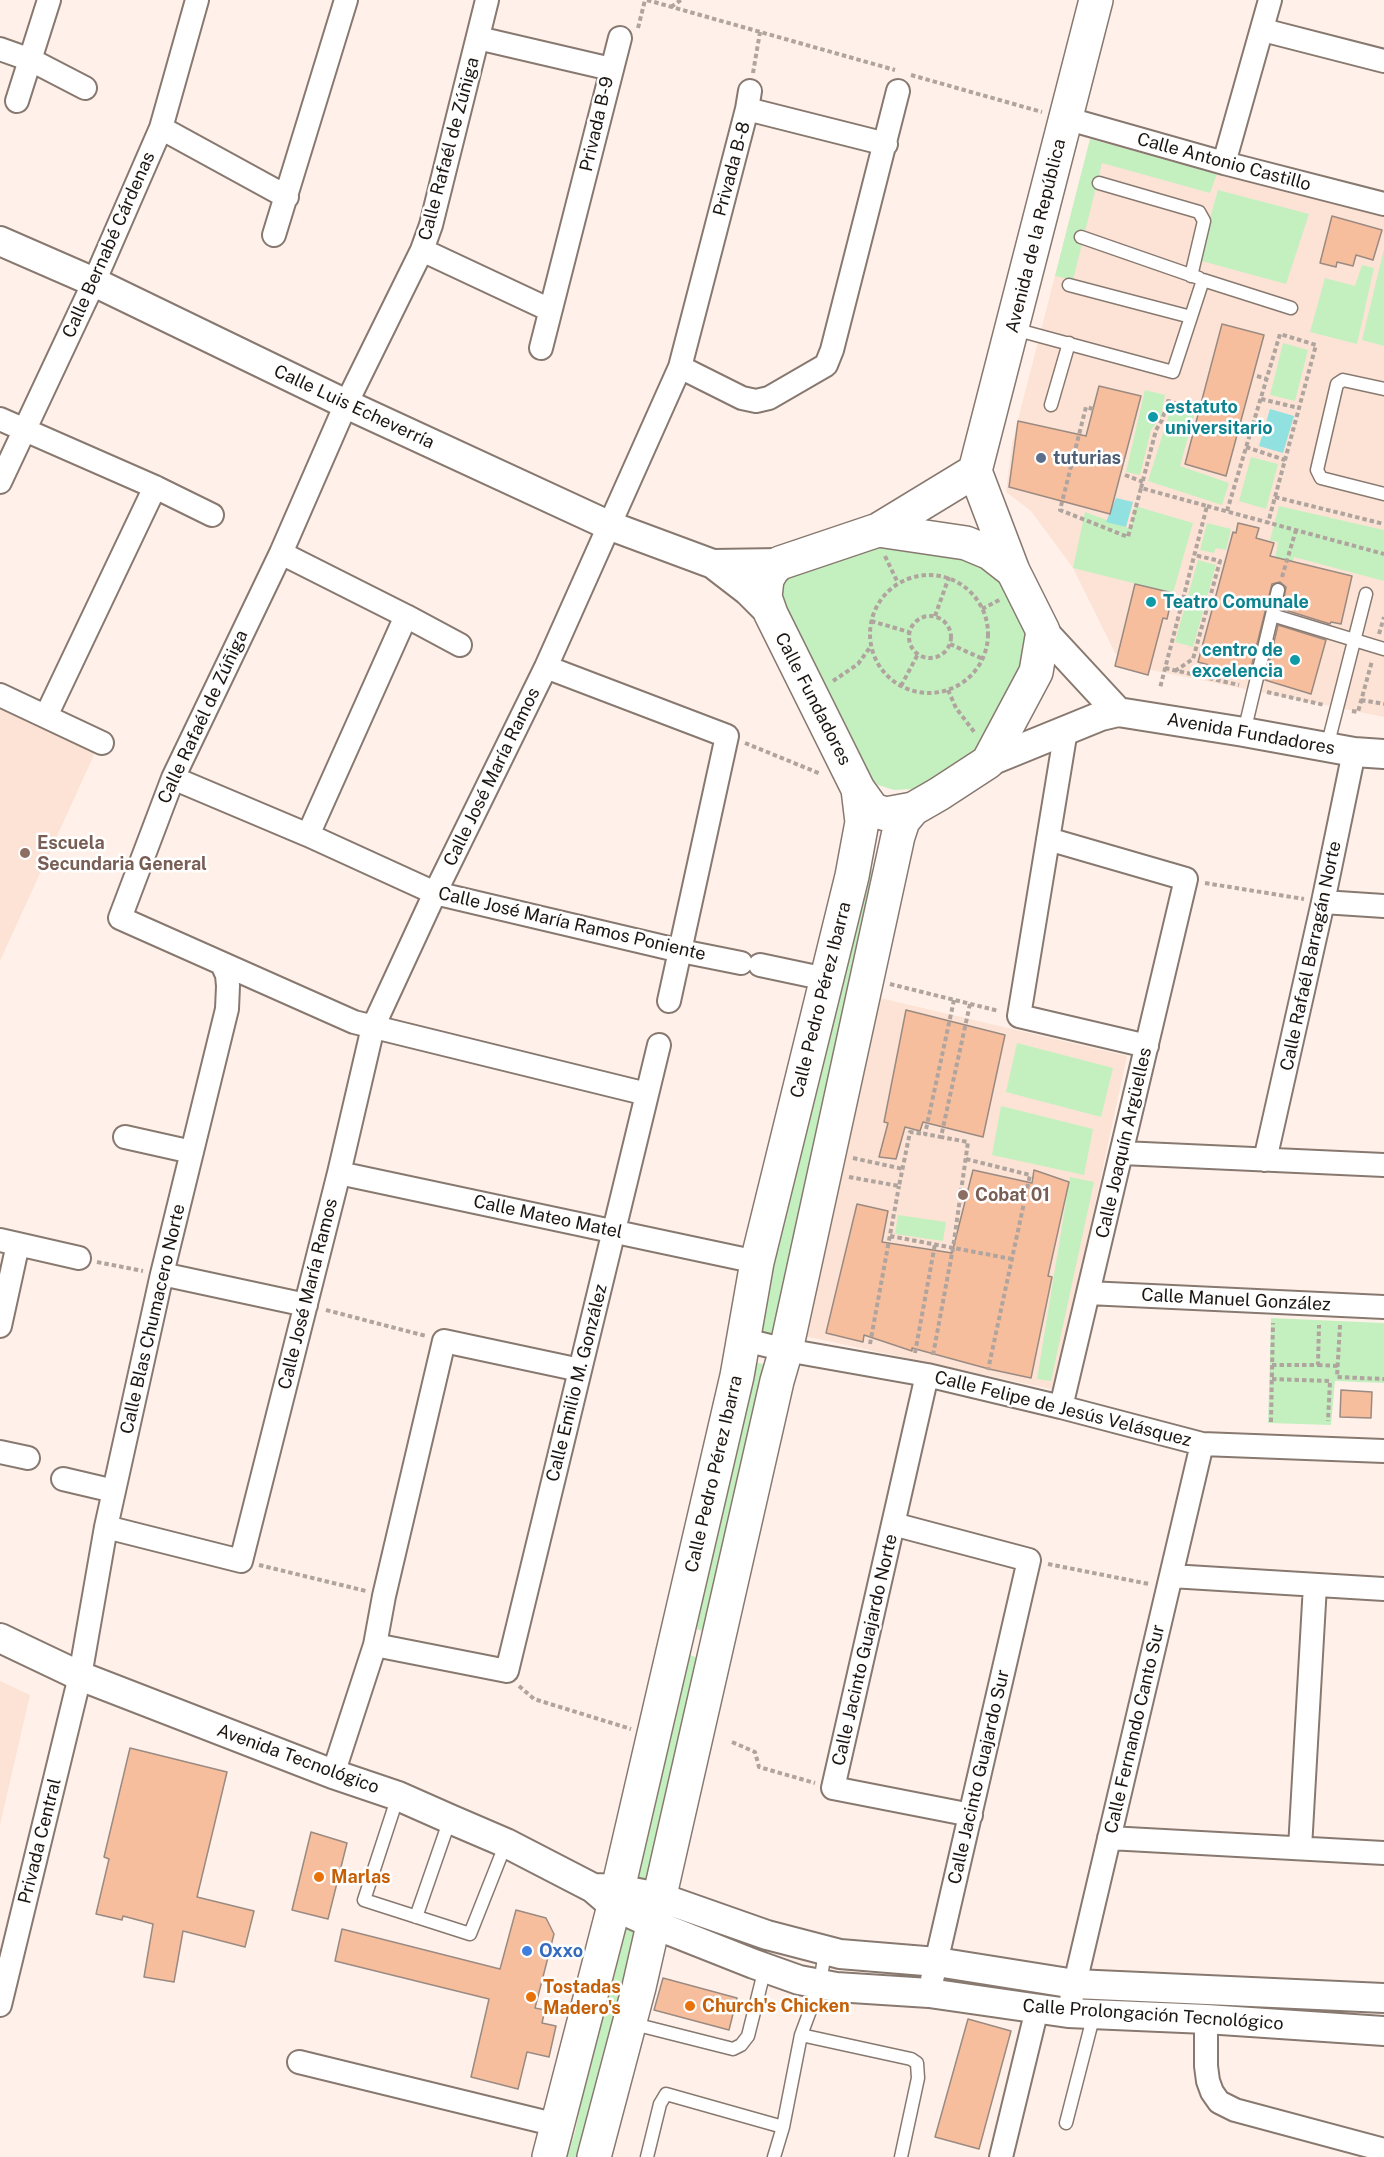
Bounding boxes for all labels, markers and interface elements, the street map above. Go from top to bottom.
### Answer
street label: Calle Rafaél de Zúñiga [414,55,484,243]
street label: Privada B-9 [576,74,618,174]
street label: Privada B-8 [709,119,755,219]
street label: Calle Antonio Castillo [1135,128,1313,196]
street label: Avenida de la República [1001,137,1071,335]
street label: Calle Bernabé Cárdenas [58,149,160,341]
street label: Calle Luis Echeverría [270,360,438,454]
place label: estatuto universitario [1165,396,1273,438]
marker: estatuto universitario [1146,410,1160,424]
place label: tuturias [1053,447,1121,469]
marker: tuturias [1034,451,1048,465]
place label: Teatro Comunale [1163,591,1309,613]
marker: Teatro Comunale [1144,595,1158,609]
street label: Calle Rafaél de Zúñiga [153,627,253,807]
street label: Calle Fundadores [770,629,856,769]
place label: centro de excelencia [1192,639,1283,682]
marker: centro de excelencia [1288,653,1302,667]
street label: Calle José María Ramos [439,684,545,870]
street label: Avenida Fundadores [1165,709,1337,759]
place label: Escuela Secundaria General [37,832,207,874]
street label: Calle Rafaél Barragán Norte [1276,839,1346,1073]
marker: Escuela Secundaria General [18,846,32,860]
street label: Calle José María Ramos Poniente [436,883,708,965]
street label: Calle Pedro Pérez Ibarra [786,900,856,1100]
street label: Calle Joaquín Argüelles [1092,1046,1156,1240]
place label: Cobat 01 [975,1184,1050,1206]
marker: Cobat 01 [956,1188,970,1202]
street label: Calle Mateo Matel [472,1191,624,1243]
street label: Calle José María Ramos [274,1196,342,1392]
street label: Calle Blas Chumacero Norte [116,1202,190,1436]
street label: Calle Emilio M. González [542,1282,612,1484]
street label: Calle Manuel González [1141,1284,1331,1316]
street label: Calle Felipe de Jesús Velásquez [932,1367,1194,1451]
street label: Calle Pedro Pérez Ibarra [681,1373,747,1575]
street label: Calle Jacinto Guajardo Norte [828,1532,902,1768]
street label: Calle Fernando Canto Sur [1100,1622,1170,1836]
street label: Calle Jacinto Guajardo Sur [944,1668,1014,1886]
street label: Avenida Tecnológico [214,1720,382,1798]
street label: Privada Central [14,1776,66,1906]
place label: Marlas [331,1866,391,1888]
marker: Marlas [312,1870,326,1884]
place label: Oxxo [539,1940,583,1962]
marker: Oxxo [520,1944,534,1958]
place label: Tostadas Madero's [543,1976,621,2018]
marker: Tostadas Madero's [524,1990,538,2004]
place label: Church's Chicken [702,1995,850,2017]
street label: Calle Prolongación Tecnológico [1022,1995,1284,2035]
marker: Church's Chicken [683,1999,697,2013]

